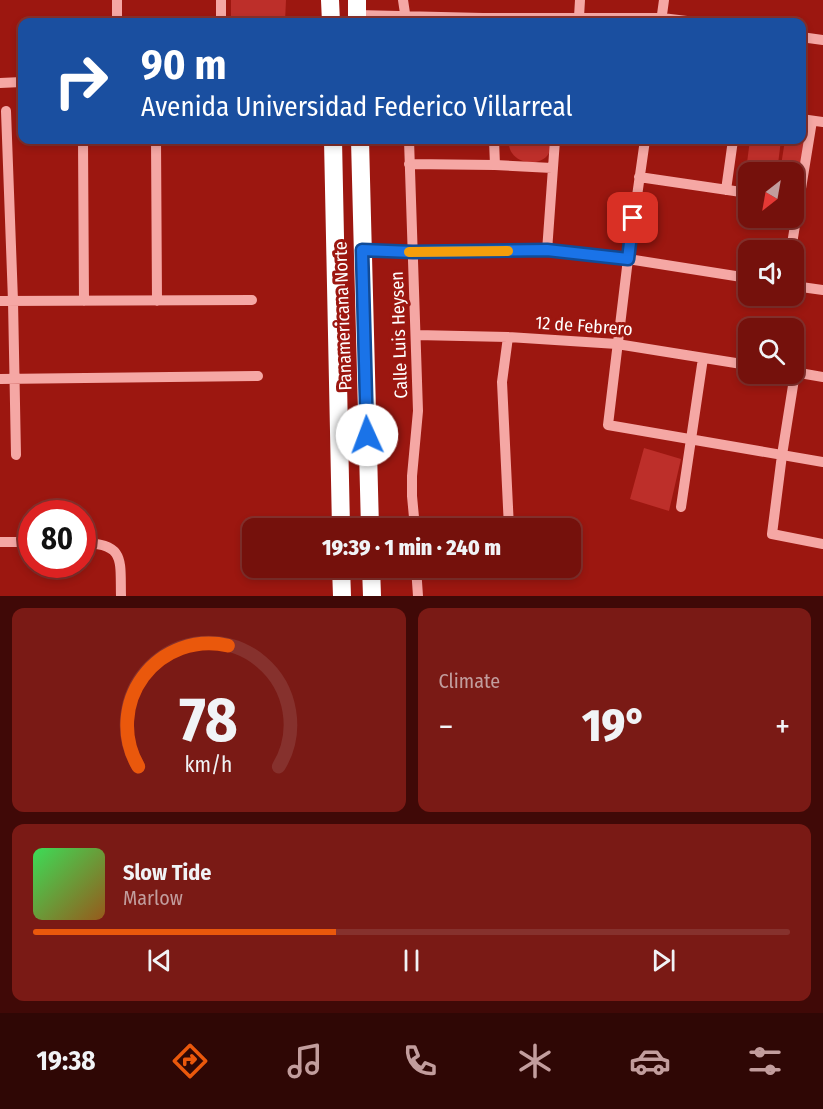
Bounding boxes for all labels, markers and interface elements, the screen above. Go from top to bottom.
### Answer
text: 90 m [141,40,226,90]
icon: right [42,42,120,120]
text: Avenida Universidad Federico Villarreal [141,91,573,123]
north arrow [738,162,804,228]
map controls [738,162,804,384]
pin [607,192,658,243]
icon: arrive [616,201,649,234]
button: sound [738,240,804,306]
street label: Panamericana Norte [329,241,357,391]
street label: Calle Luis Heysen [386,271,412,399]
street label: 12 de Febrero [535,312,633,340]
button: search [738,318,804,384]
position arrow [335,403,399,467]
speed limit sign: 80 [18,500,96,578]
text: 19:39 · 1 min · 240 m [322,534,501,561]
text: Climate [439,669,500,693]
text: 78 [179,683,238,758]
text: 19° [582,699,646,753]
text: − [439,707,453,747]
text: + [775,707,790,747]
text: km/h [185,752,233,778]
text: Slow Tide [123,859,211,886]
text: Marlow [123,886,183,910]
icon: previous [143,944,176,977]
icon: pause [395,944,428,977]
icon: next [647,944,680,977]
icon: directions [169,1040,211,1082]
icon: music [284,1040,326,1082]
icon: phone [399,1040,441,1082]
icon: climate [514,1040,556,1082]
icon: car [629,1040,671,1082]
icon: filters [744,1040,786,1082]
text: 19:38 [37,1045,96,1077]

